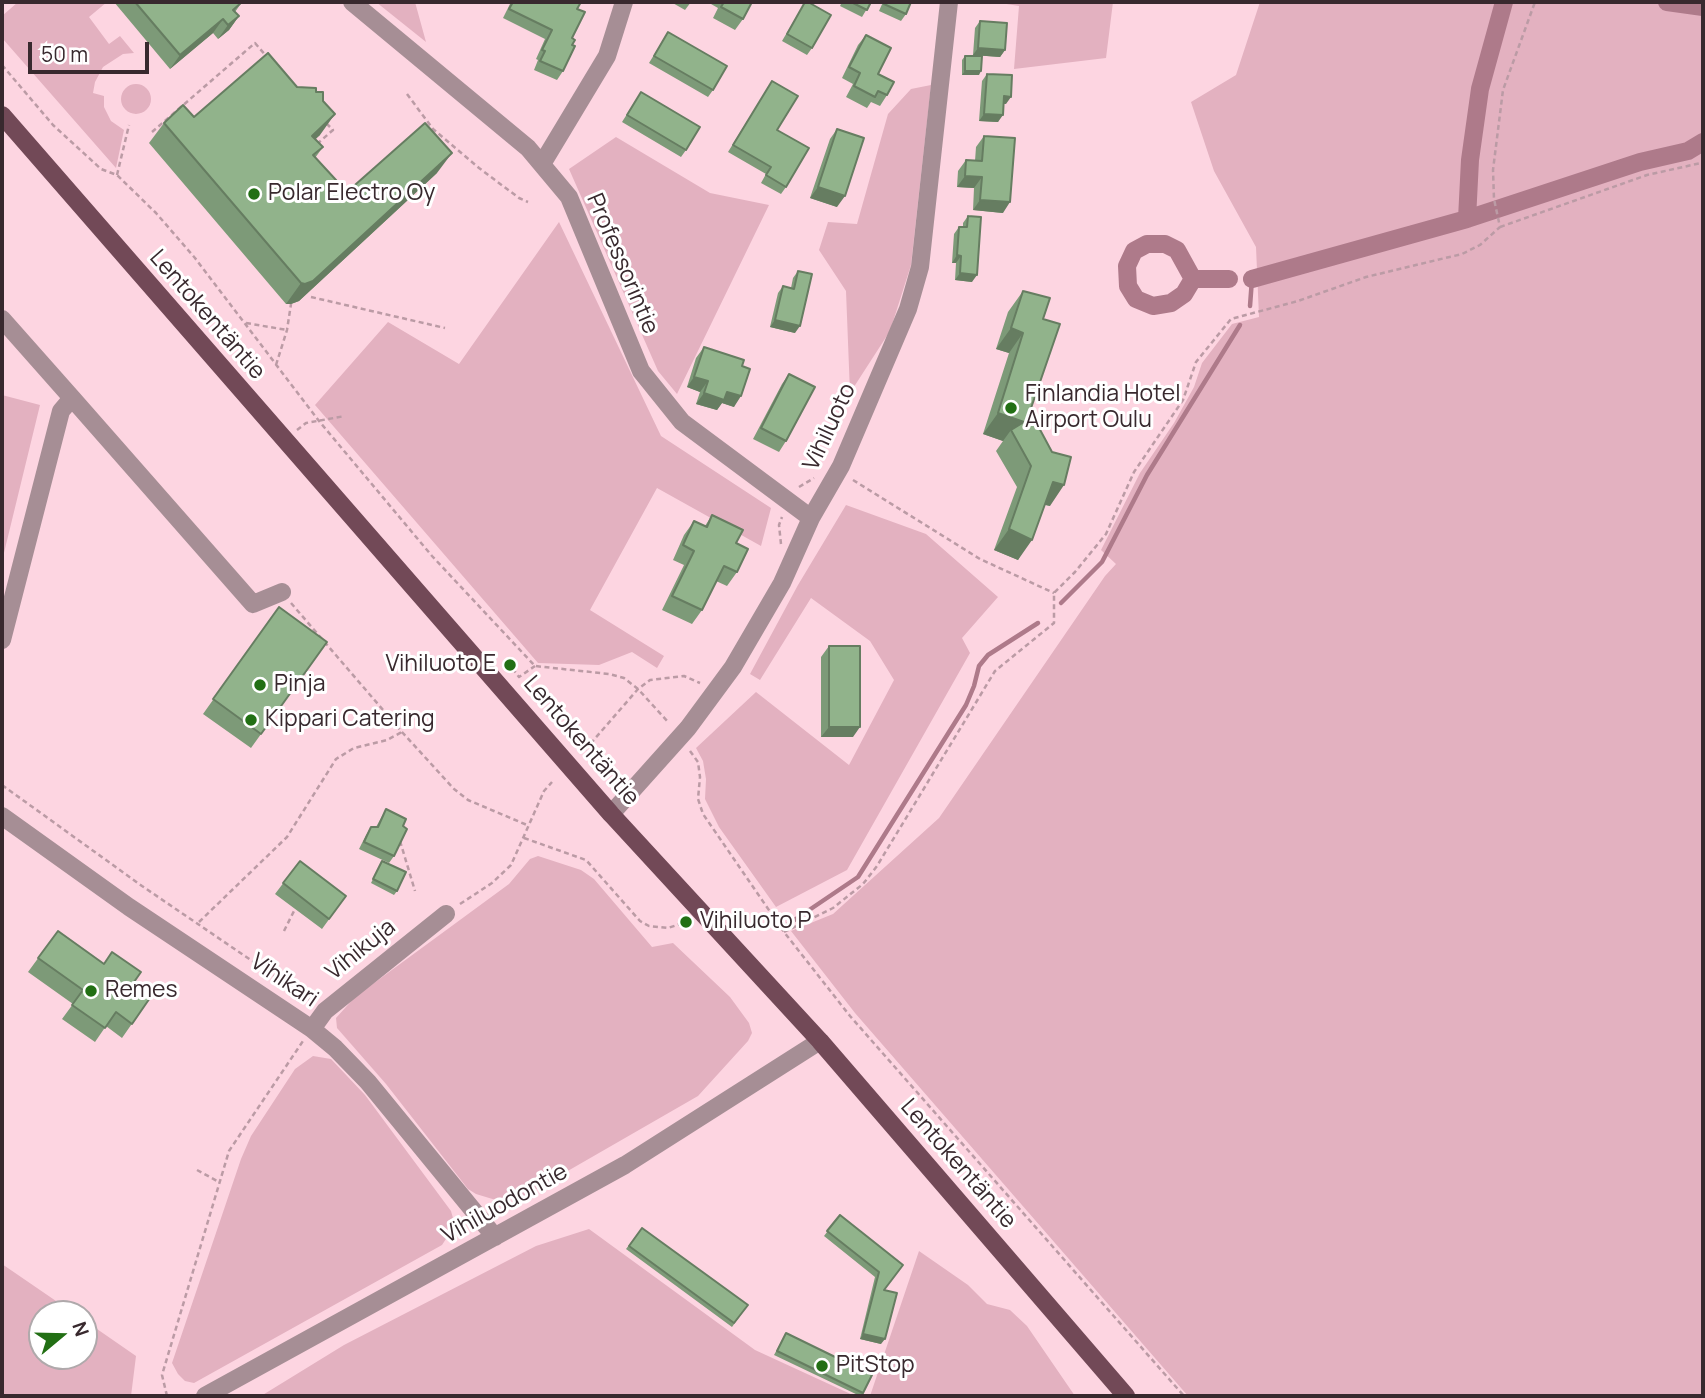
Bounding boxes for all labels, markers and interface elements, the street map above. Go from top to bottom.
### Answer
scale bar [32,28,152,72]
text: 50 m [41,40,88,68]
place label: Polar Electro Oy [268,180,435,208]
marker: Polar Electro Oy [246,186,262,202]
street label: Professorintie [580,190,664,338]
street label: Lentokentäntie [143,245,271,385]
street label: Vihiluoto [798,379,862,475]
place label: Finlandia Hotel Airport Oulu [1025,381,1181,435]
marker: Finlandia Hotel Airport Oulu [1003,400,1019,416]
place label: Vihiluoto E [385,651,496,679]
marker: Vihiluoto E [502,657,518,673]
place label: Pinja [274,671,325,699]
street label: Lentokentäntie [517,671,645,811]
marker: Pinja [252,677,268,693]
place label: Kippari Catering [265,706,435,734]
marker: Kippari Catering [243,712,259,728]
place label: Vihiluoto P [700,908,811,936]
street label: Vihikuja [321,914,401,986]
marker: Vihiluoto P [678,914,694,930]
street label: Vihikari [245,948,323,1014]
place label: Remes [105,977,178,1005]
marker: Remes [83,983,99,999]
street label: Lentokentäntie [894,1094,1022,1234]
street label: Vihiluodontie [437,1158,573,1250]
north arrow [28,1300,98,1370]
text: N [66,1318,95,1340]
place label: PitStop [836,1352,915,1380]
marker: PitStop [814,1358,830,1374]

